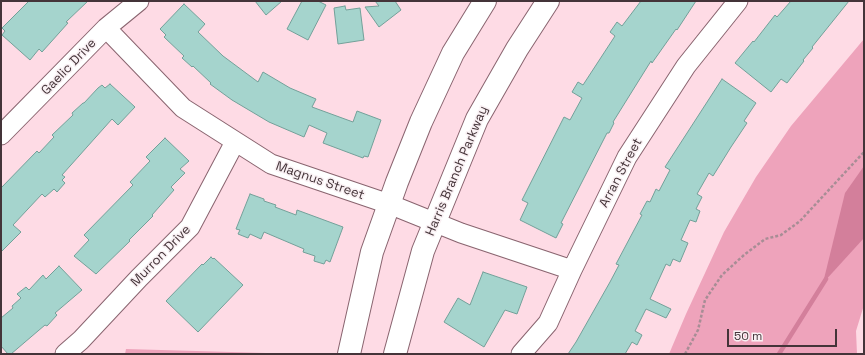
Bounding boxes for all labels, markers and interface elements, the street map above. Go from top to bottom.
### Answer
street label: Gaelic Drive [38,36,100,98]
street label: Harris Branch Parkway [423,104,491,238]
street label: Arran Street [596,136,646,210]
street label: Magnus Street [274,159,366,203]
street label: Murron Drive [128,222,194,290]
scale bar [729,321,839,347]
text: 50 m [734,328,762,344]

